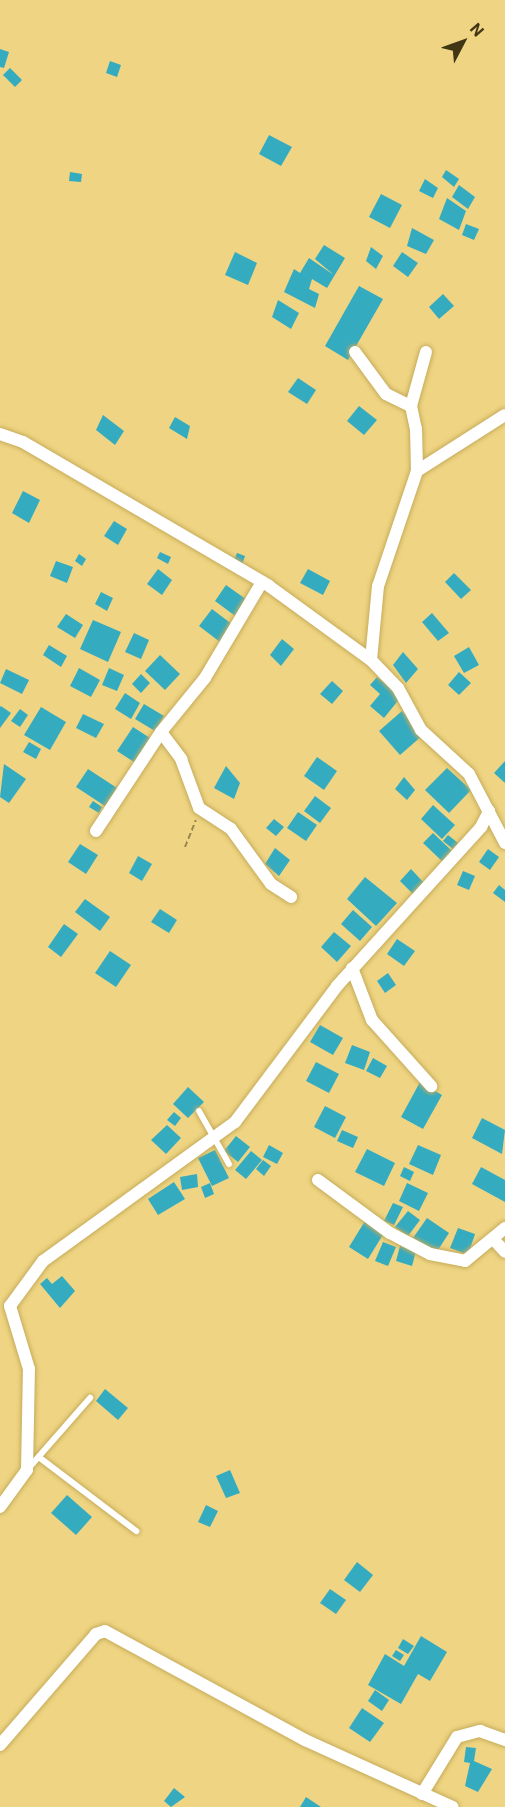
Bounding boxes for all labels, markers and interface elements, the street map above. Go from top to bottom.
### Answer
north arrow [433,12,493,72]
text: N [466,19,488,40]

